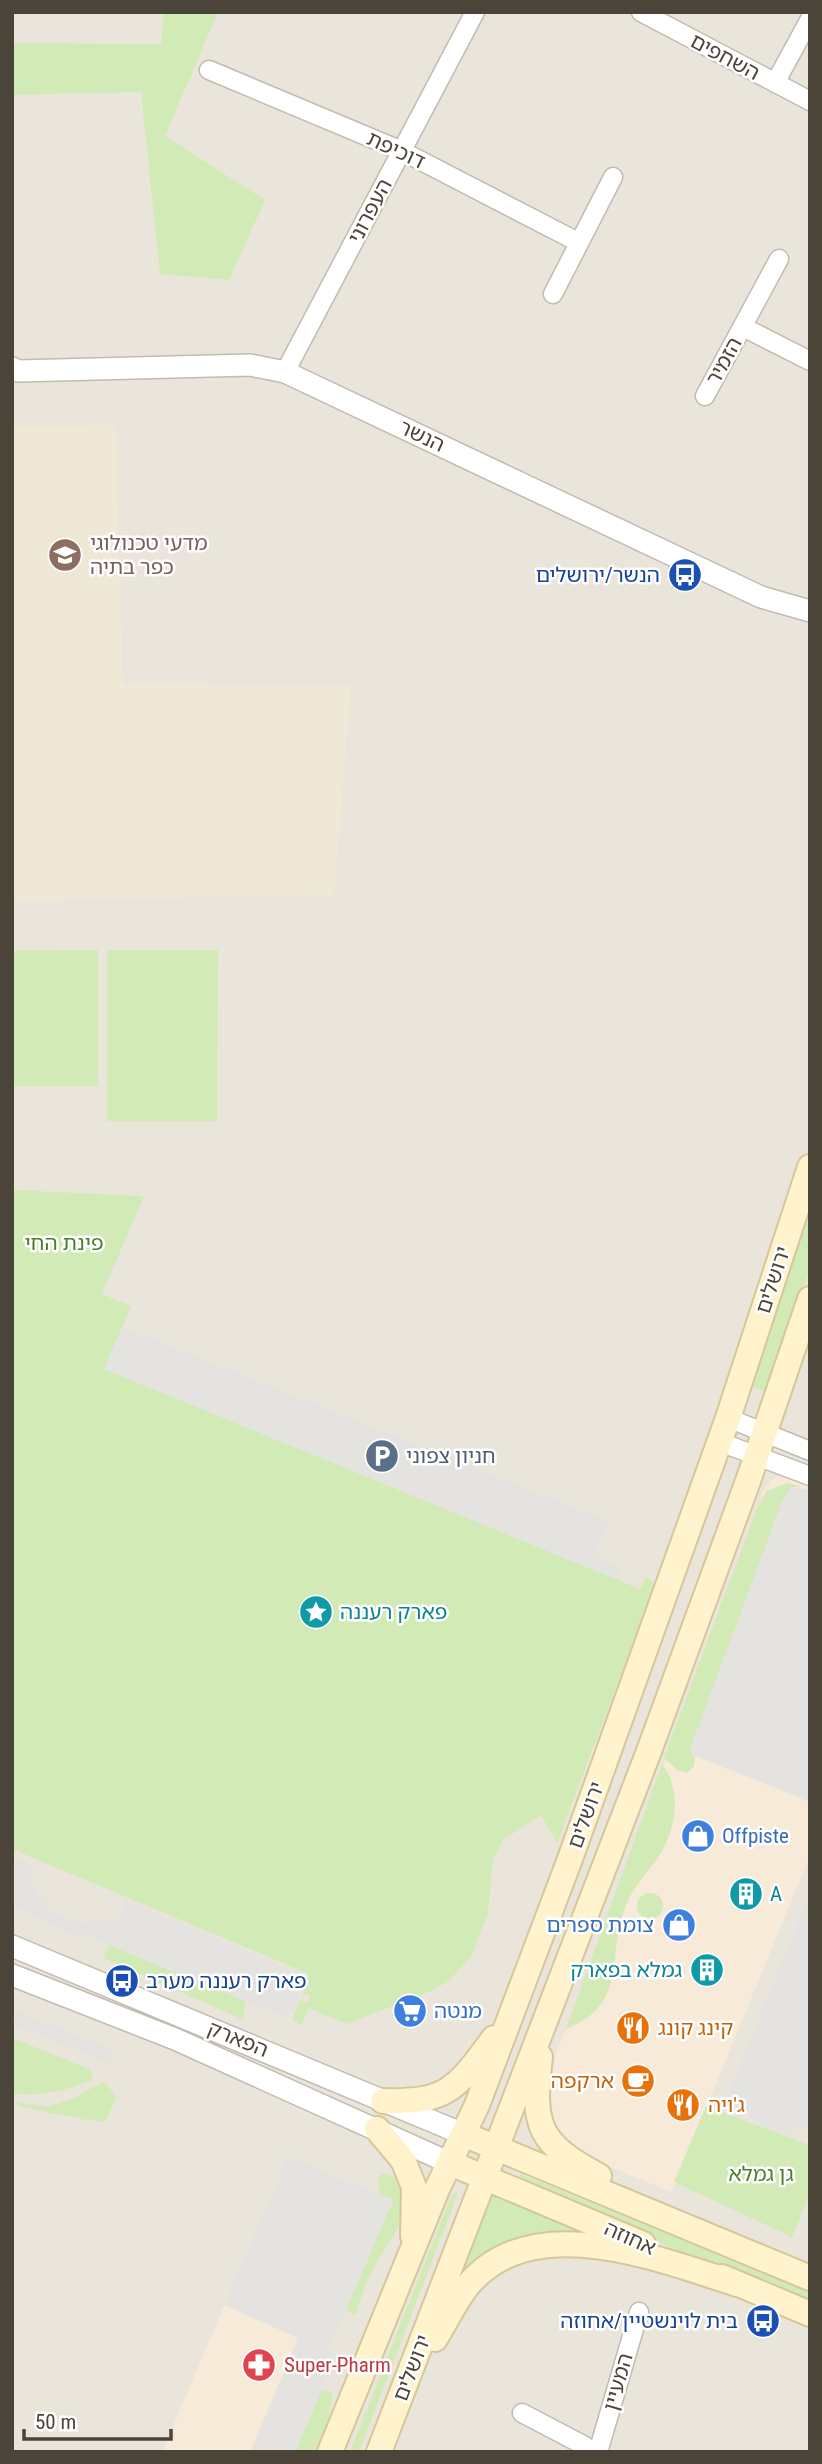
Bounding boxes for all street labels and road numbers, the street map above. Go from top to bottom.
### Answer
street label: השחפים [686,29,764,85]
street label: דוכיפת [363,126,429,174]
street label: העפרוני [343,175,397,247]
street label: הזמיר [701,333,747,389]
street label: הנשר [395,415,449,457]
street label: ירושלים [751,1243,795,1317]
street label: ירושלים [563,1778,609,1852]
street label: הפארק [204,2016,272,2062]
street label: אחוזה [601,2216,659,2260]
street label: ירושלים [388,2331,436,2405]
street label: המעיין [598,2350,638,2414]

